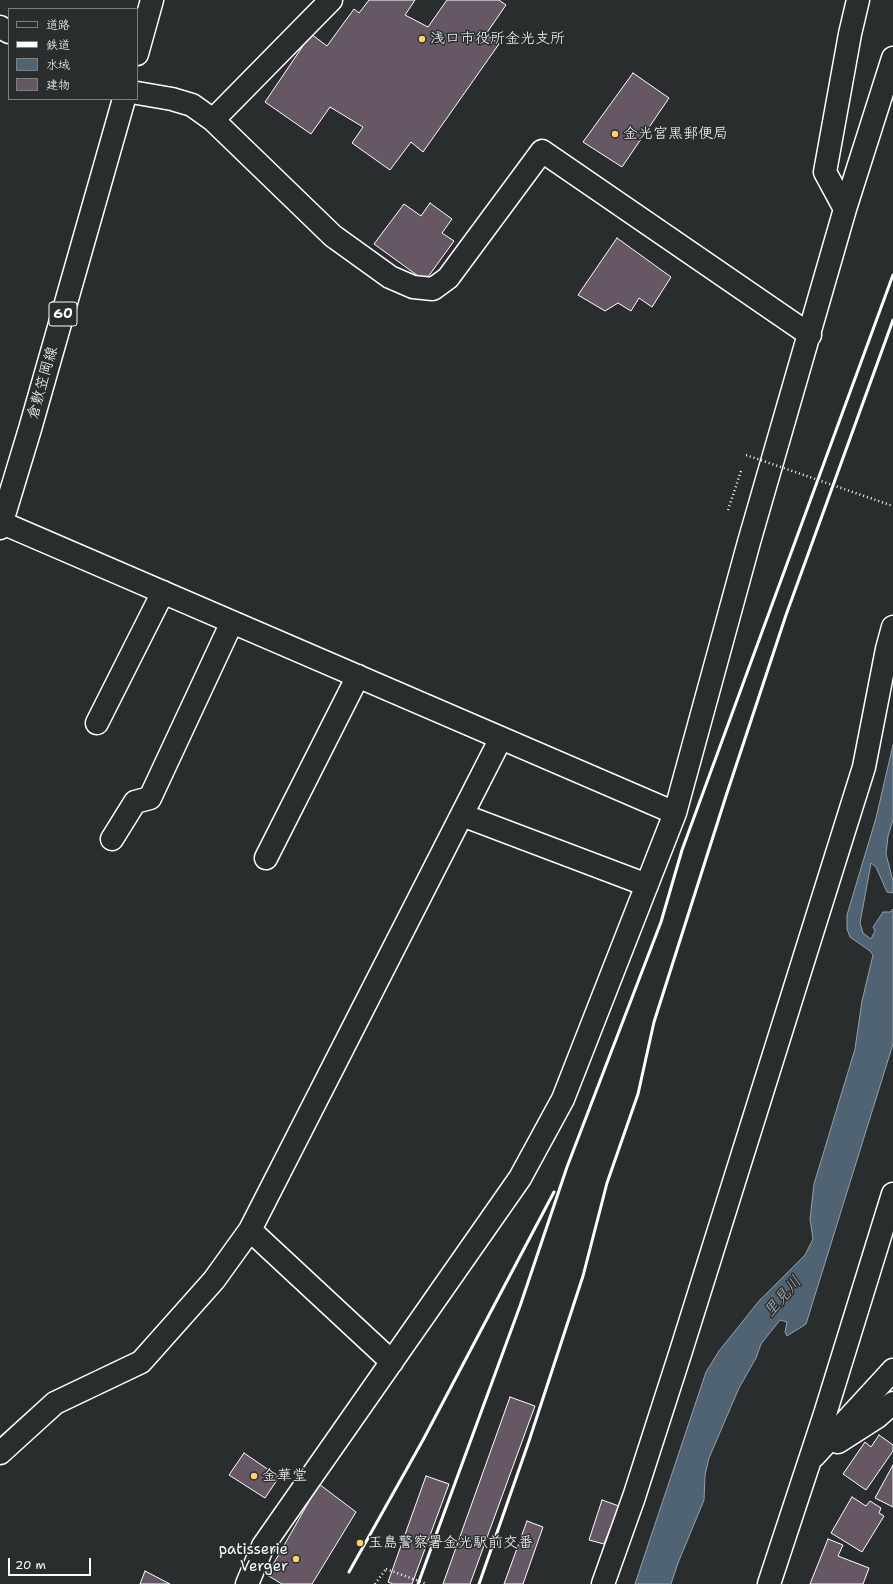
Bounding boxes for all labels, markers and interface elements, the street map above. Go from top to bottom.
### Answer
legend [8,8,138,100]
text: 道路 [46,17,70,33]
place label: 浅口市役所金光支所 [430,30,565,48]
marker: 浅口市役所金光支所 [417,34,427,44]
text: 鉄道 [46,37,70,53]
text: 水域 [46,57,70,73]
text: 建物 [46,77,70,93]
place label: 金光宮黒郵便局 [623,125,728,143]
marker: 金光宮黒郵便局 [610,129,620,139]
road number: 60 [49,302,77,326]
street label: 倉敷笠岡線 [24,344,62,422]
water label: 里見川 [760,1273,806,1321]
place label: 金華堂 [262,1467,307,1485]
marker: 金華堂 [249,1471,259,1481]
place label: 玉島警察署金光駅前交番 [368,1534,533,1552]
marker: 玉島警察署金光駅前交番 [355,1538,365,1548]
place label: patisserie Verger [219,1541,288,1576]
scale bar [10,1550,93,1576]
marker: patisserie Verger [291,1554,301,1564]
text: 20 m [15,1557,46,1573]

